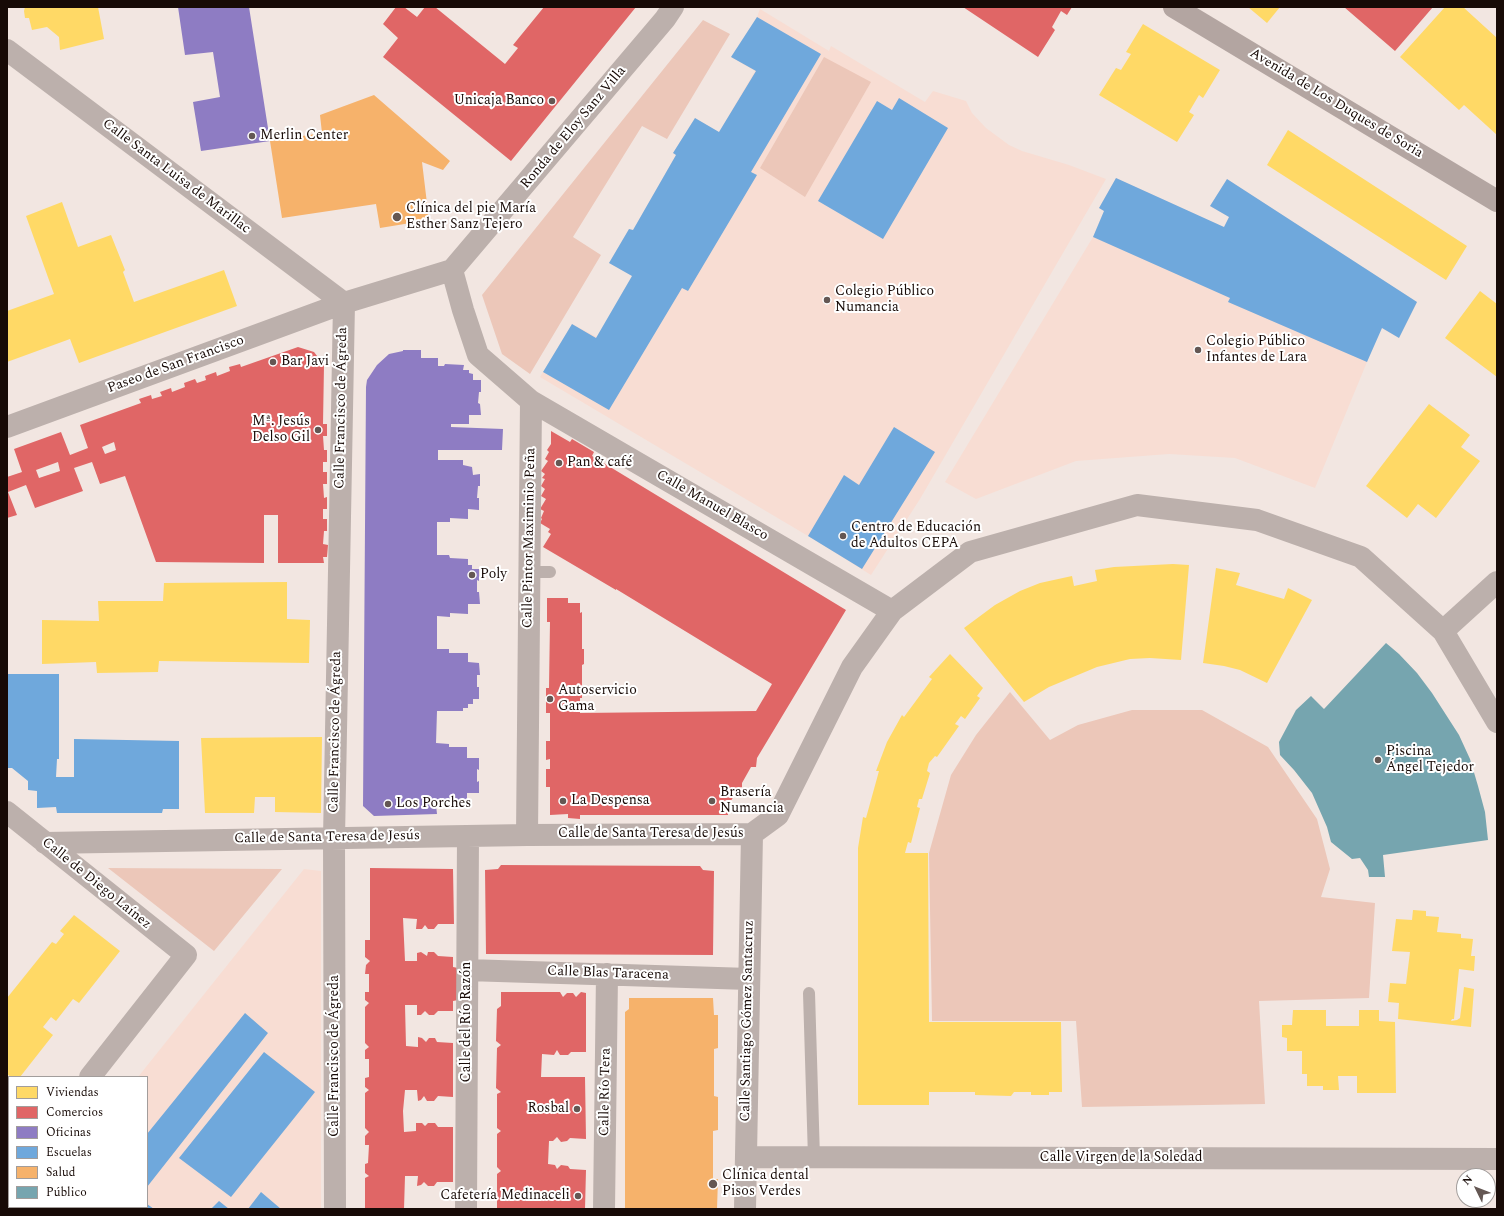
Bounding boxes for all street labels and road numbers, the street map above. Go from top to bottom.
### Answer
street label: Avenida de Los Duques de Soria [1246,46,1426,162]
street label: Ronda de Eloy Sanz Villa [518,63,630,193]
street label: Calle Santa Luisa de Marillac [99,116,253,238]
street label: Calle Francisco de Ágreda [332,327,352,489]
street label: Paseo de San Francisco [105,332,247,398]
street label: Calle Pintor Maximinio Peña [520,448,540,628]
street label: Calle Manuel Blasco [653,467,771,545]
street label: Calle Francisco de Ágreda [326,651,346,813]
street label: Calle de Santa Teresa de Jesús [558,826,744,842]
street label: Calle de Santa Teresa de Jesús [234,828,420,848]
street label: Calle de Diego Laínez [38,835,154,933]
street label: Calle Santiago Gómez Santacruz [738,920,758,1122]
street label: Calle del Río Razón [459,962,475,1082]
street label: Calle Blas Taracena [547,963,669,985]
street label: Calle Francisco de Ágreda [327,975,343,1137]
street label: Calle Río Tera [597,1048,615,1136]
street label: Calle Virgen de la Soledad [1040,1150,1202,1166]

